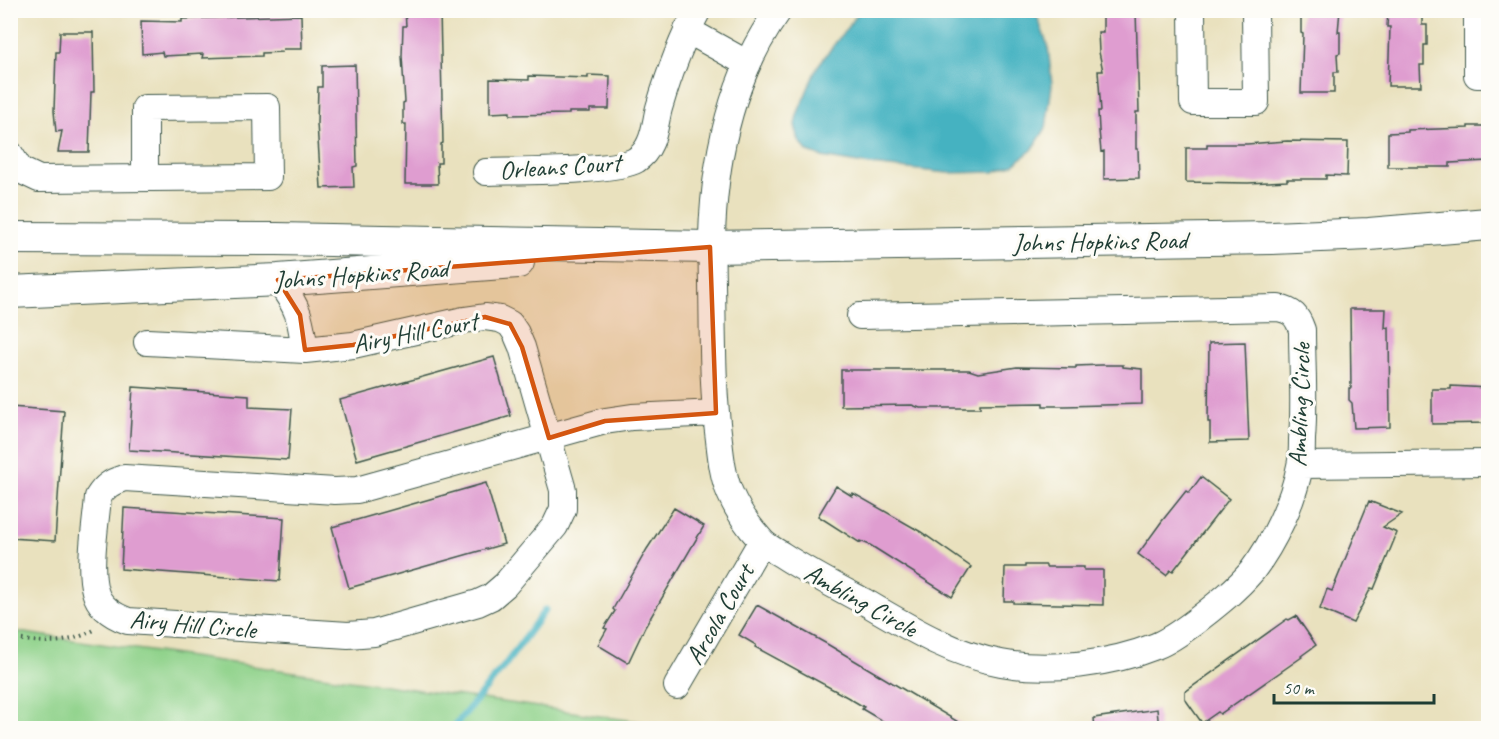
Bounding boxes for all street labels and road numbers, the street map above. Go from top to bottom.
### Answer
street label: Orleans Court [498,146,625,187]
street label: Johns Hopkins Road [1011,223,1191,260]
street label: Johns Hopkins Road [271,252,453,297]
street label: Airy Hill Court [350,304,484,361]
street label: Ambling Circle [1281,341,1318,468]
street label: Arcola Court [677,556,763,670]
street label: Ambling Circle [799,556,924,646]
street label: Airy Hill Circle [129,603,260,647]

